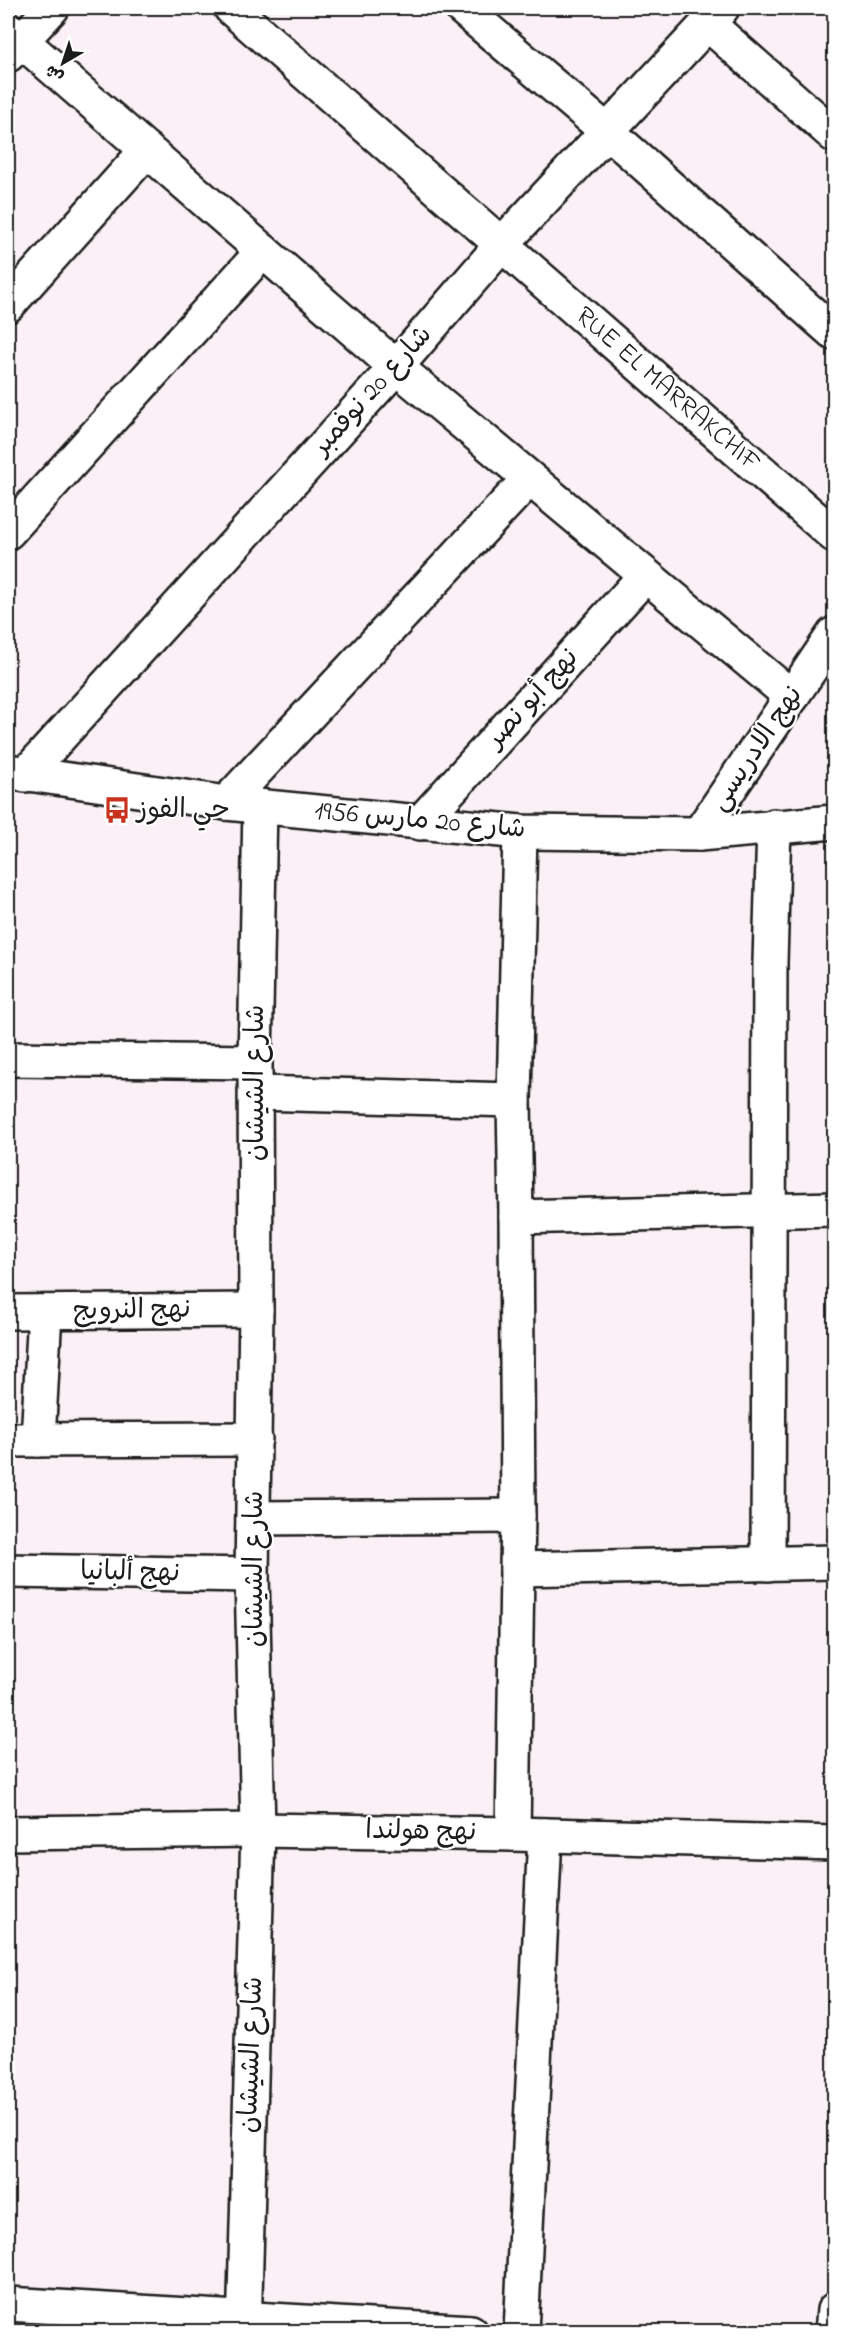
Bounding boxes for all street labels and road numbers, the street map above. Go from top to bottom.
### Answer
street label: RUE EL MARRAKCHIF [566,298,769,482]
street label: شارع 20 نوفمبر [303,317,442,466]
street label: نهج أبو نصر [476,640,589,759]
street label: نهج الادريسي [701,678,814,820]
street label: شارع 20 مارس 1956 [313,792,527,850]
street label: شارع الشيشان [237,1005,276,1161]
street label: نهج النرويج [73,1290,191,1332]
street label: شارع الشيشان [236,1491,275,1647]
street label: نهج ألبانيا [80,1553,180,1593]
street label: نهج هولندا [365,1812,477,1852]
street label: شارع الشيشان [230,1976,274,2134]

